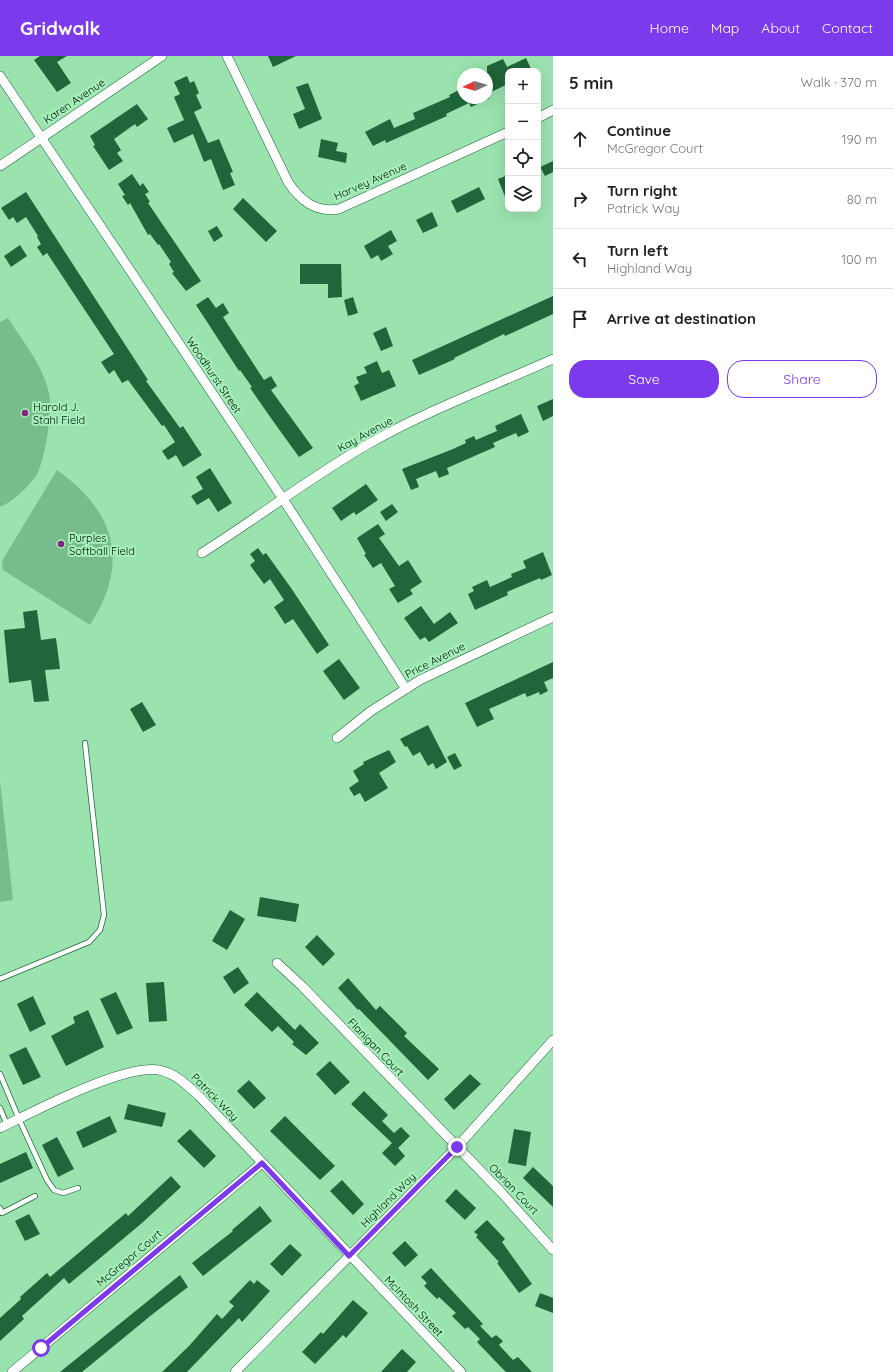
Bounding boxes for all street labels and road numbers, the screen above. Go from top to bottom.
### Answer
street label: Karen Avenue [41,75,107,127]
street label: Harvey Avenue [331,159,409,203]
street label: Woodhurst Street [183,334,245,416]
street label: Kay Avenue [335,413,395,455]
street label: Price Avenue [403,639,467,681]
street label: Flanigan Court [345,1015,407,1079]
street label: Patrick Way [188,1070,242,1124]
street label: Obrian Court [486,1160,542,1218]
street label: Highland Way [358,1170,418,1230]
street label: McGregor Court [93,1226,165,1289]
street label: McIntosh Street [382,1273,447,1339]

